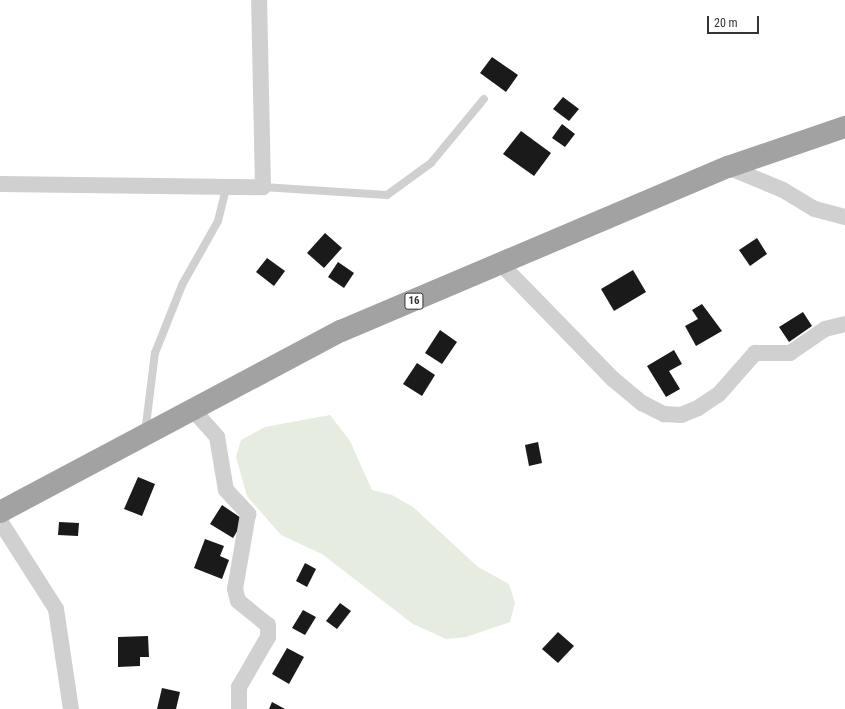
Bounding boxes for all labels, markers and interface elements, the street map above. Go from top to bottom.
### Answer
scale bar [709,8,761,34]
text: 20 m [714,16,738,30]
road number: 16 [404,292,424,310]

